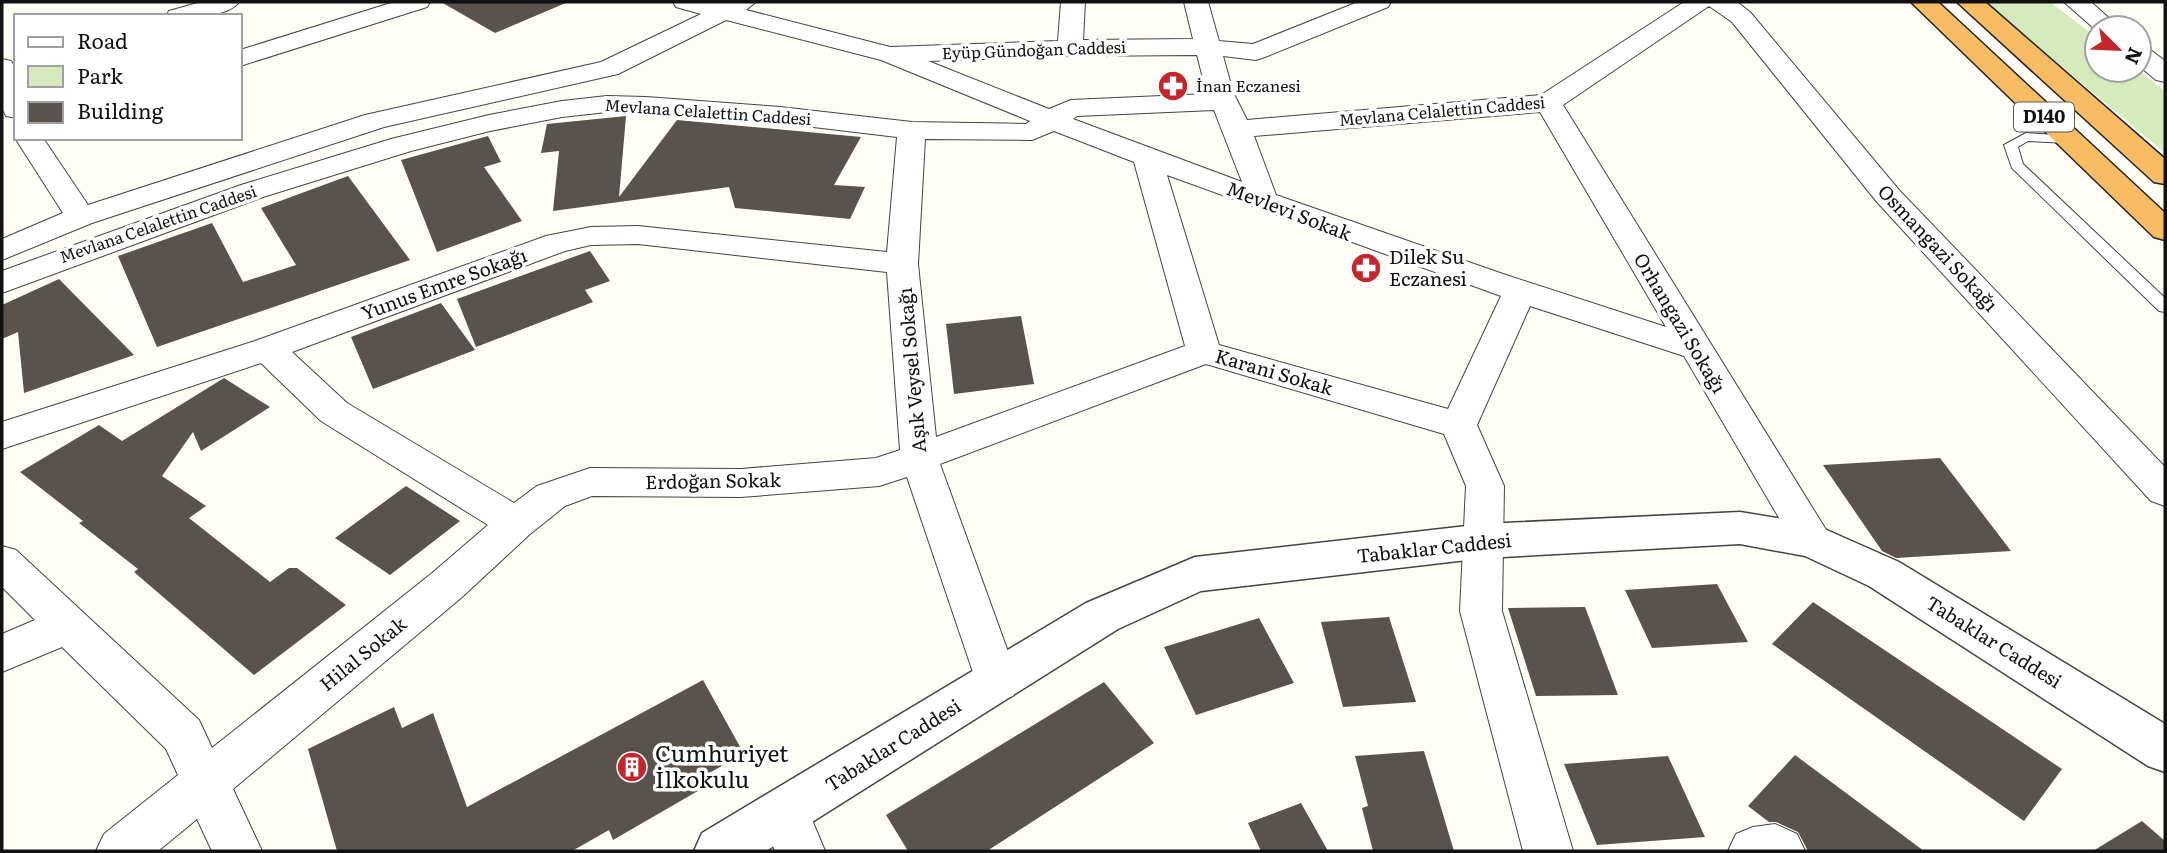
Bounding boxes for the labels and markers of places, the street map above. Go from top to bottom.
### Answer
pharmacy icon: İnan Eczanesi [1156,69,1190,103]
place label: İnan Eczanesi [1196,73,1301,97]
place label: Dilek Su Eczanesi [1389,242,1467,292]
pharmacy icon: Dilek Su Eczanesi [1349,251,1383,285]
place label: Cumhuriyet İlkokulu [655,735,789,795]
building icon: Cumhuriyet İlkokulu [615,750,649,784]

